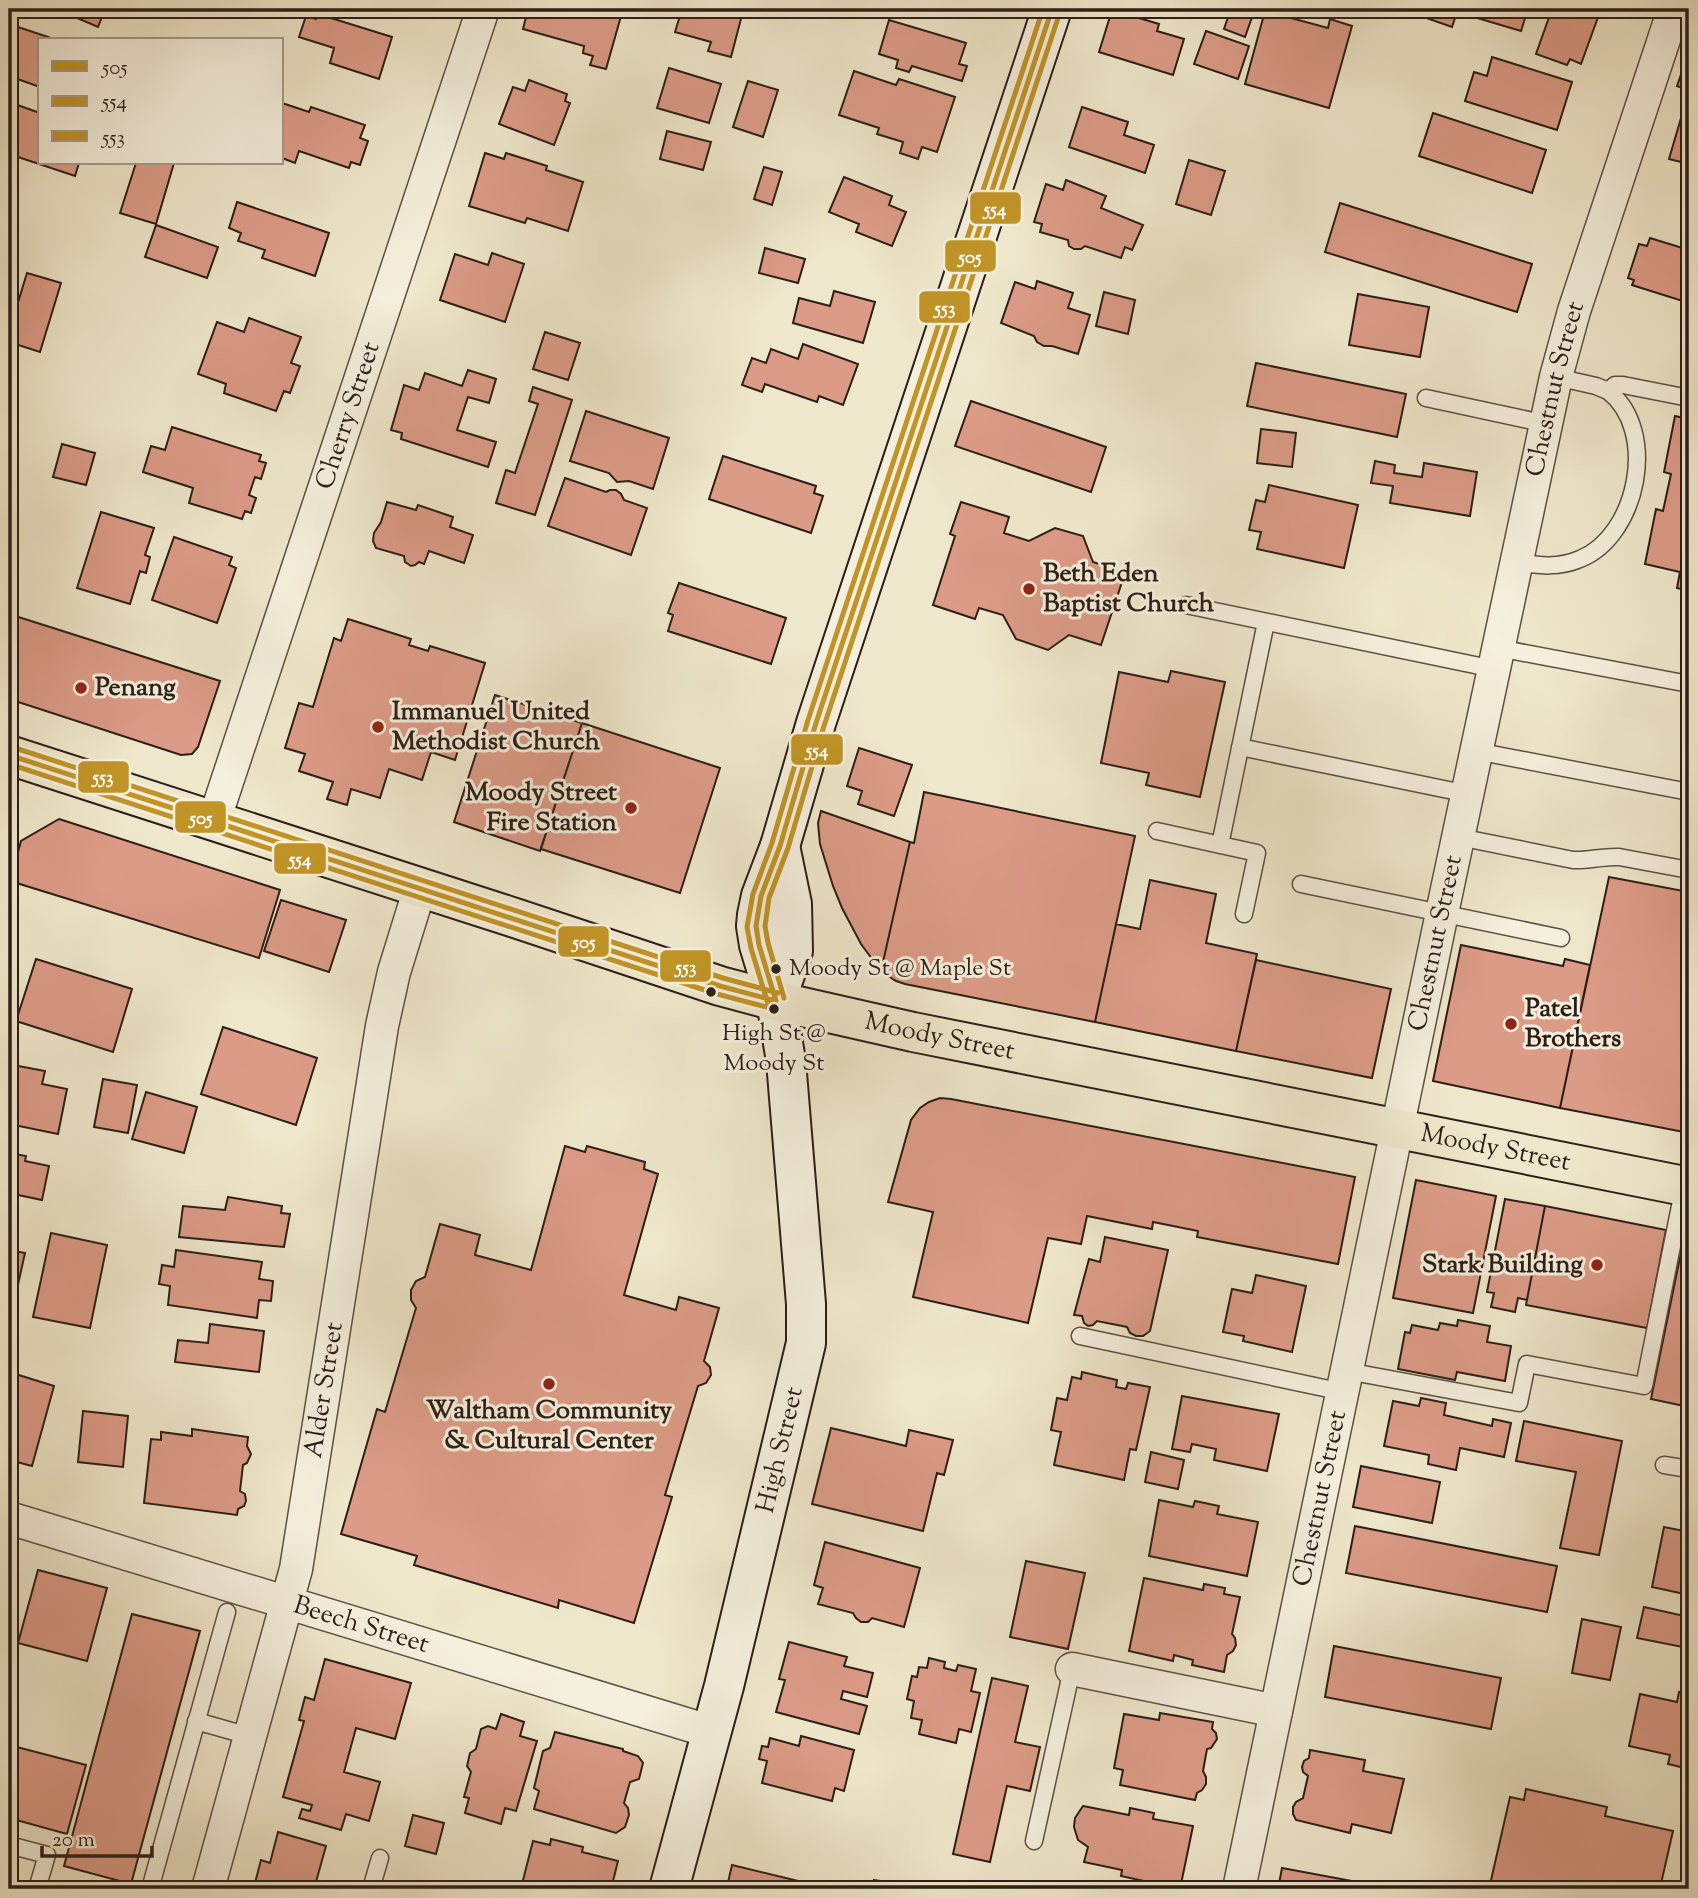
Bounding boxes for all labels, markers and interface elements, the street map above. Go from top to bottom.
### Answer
legend [38,38,284,164]
text: 505 [101,54,127,84]
text: 554 [101,88,127,118]
text: 553 [101,124,125,154]
line badge: 554 [969,191,1022,225]
text: 554 [982,197,1007,224]
line badge: 505 [944,239,997,273]
text: 505 [956,245,982,272]
line badge: 553 [918,290,971,324]
text: 553 [933,296,956,323]
street label: Chestnut Street [1517,296,1594,480]
street label: Cherry Street [307,337,390,494]
place label: Beth Eden Baptist Church [1043,556,1215,623]
marker: Beth Eden Baptist Church [1021,581,1037,597]
place label: Penang [95,670,176,707]
marker: Penang [73,680,89,696]
place label: Immanuel United Methodist Church [392,694,601,761]
marker: Immanuel United Methodist Church [370,719,386,735]
line badge: 554 [790,733,844,766]
text: 554 [804,738,829,765]
line badge: 553 [77,760,130,794]
text: 553 [91,765,114,792]
place label: Moody Street Fire Station [465,775,618,842]
line badge: 505 [174,800,227,834]
marker: Moody Street Fire Station [623,800,639,816]
text: 505 [187,806,213,833]
line badge: 554 [273,842,327,875]
text: 554 [287,847,312,874]
street label: Chestnut Street [1399,852,1472,1035]
line badge: 505 [557,925,610,958]
text: 505 [570,930,596,957]
line badge: 553 [659,949,712,983]
place label: Moody St @ Maple St [789,952,1011,986]
text: 553 [674,955,697,982]
marker: Moody St @ Maple St [769,962,783,976]
unlabelled marker [704,985,718,999]
place label: Patel Brothers [1525,991,1621,1058]
marker: High St @ Moody St [767,1002,781,1016]
street label: Moody Street [861,1003,1018,1070]
marker: Patel Brothers [1503,1016,1519,1032]
place label: High St @ Moody St [722,1017,826,1081]
street label: Moody Street [1417,1115,1574,1181]
place label: Stark Building [1422,1247,1583,1284]
marker: Stark Building [1589,1257,1605,1273]
street label: Alder Street [295,1319,353,1461]
marker: Waltham Community & Cultural Center [541,1376,557,1392]
street label: High Street [747,1383,813,1517]
place label: Waltham Community & Cultural Center [426,1393,672,1460]
street label: Chestnut Street [1284,1407,1357,1590]
street label: Beech Street [289,1587,434,1663]
scale bar [42,1814,152,1858]
text: 20 m [52,1826,95,1856]

